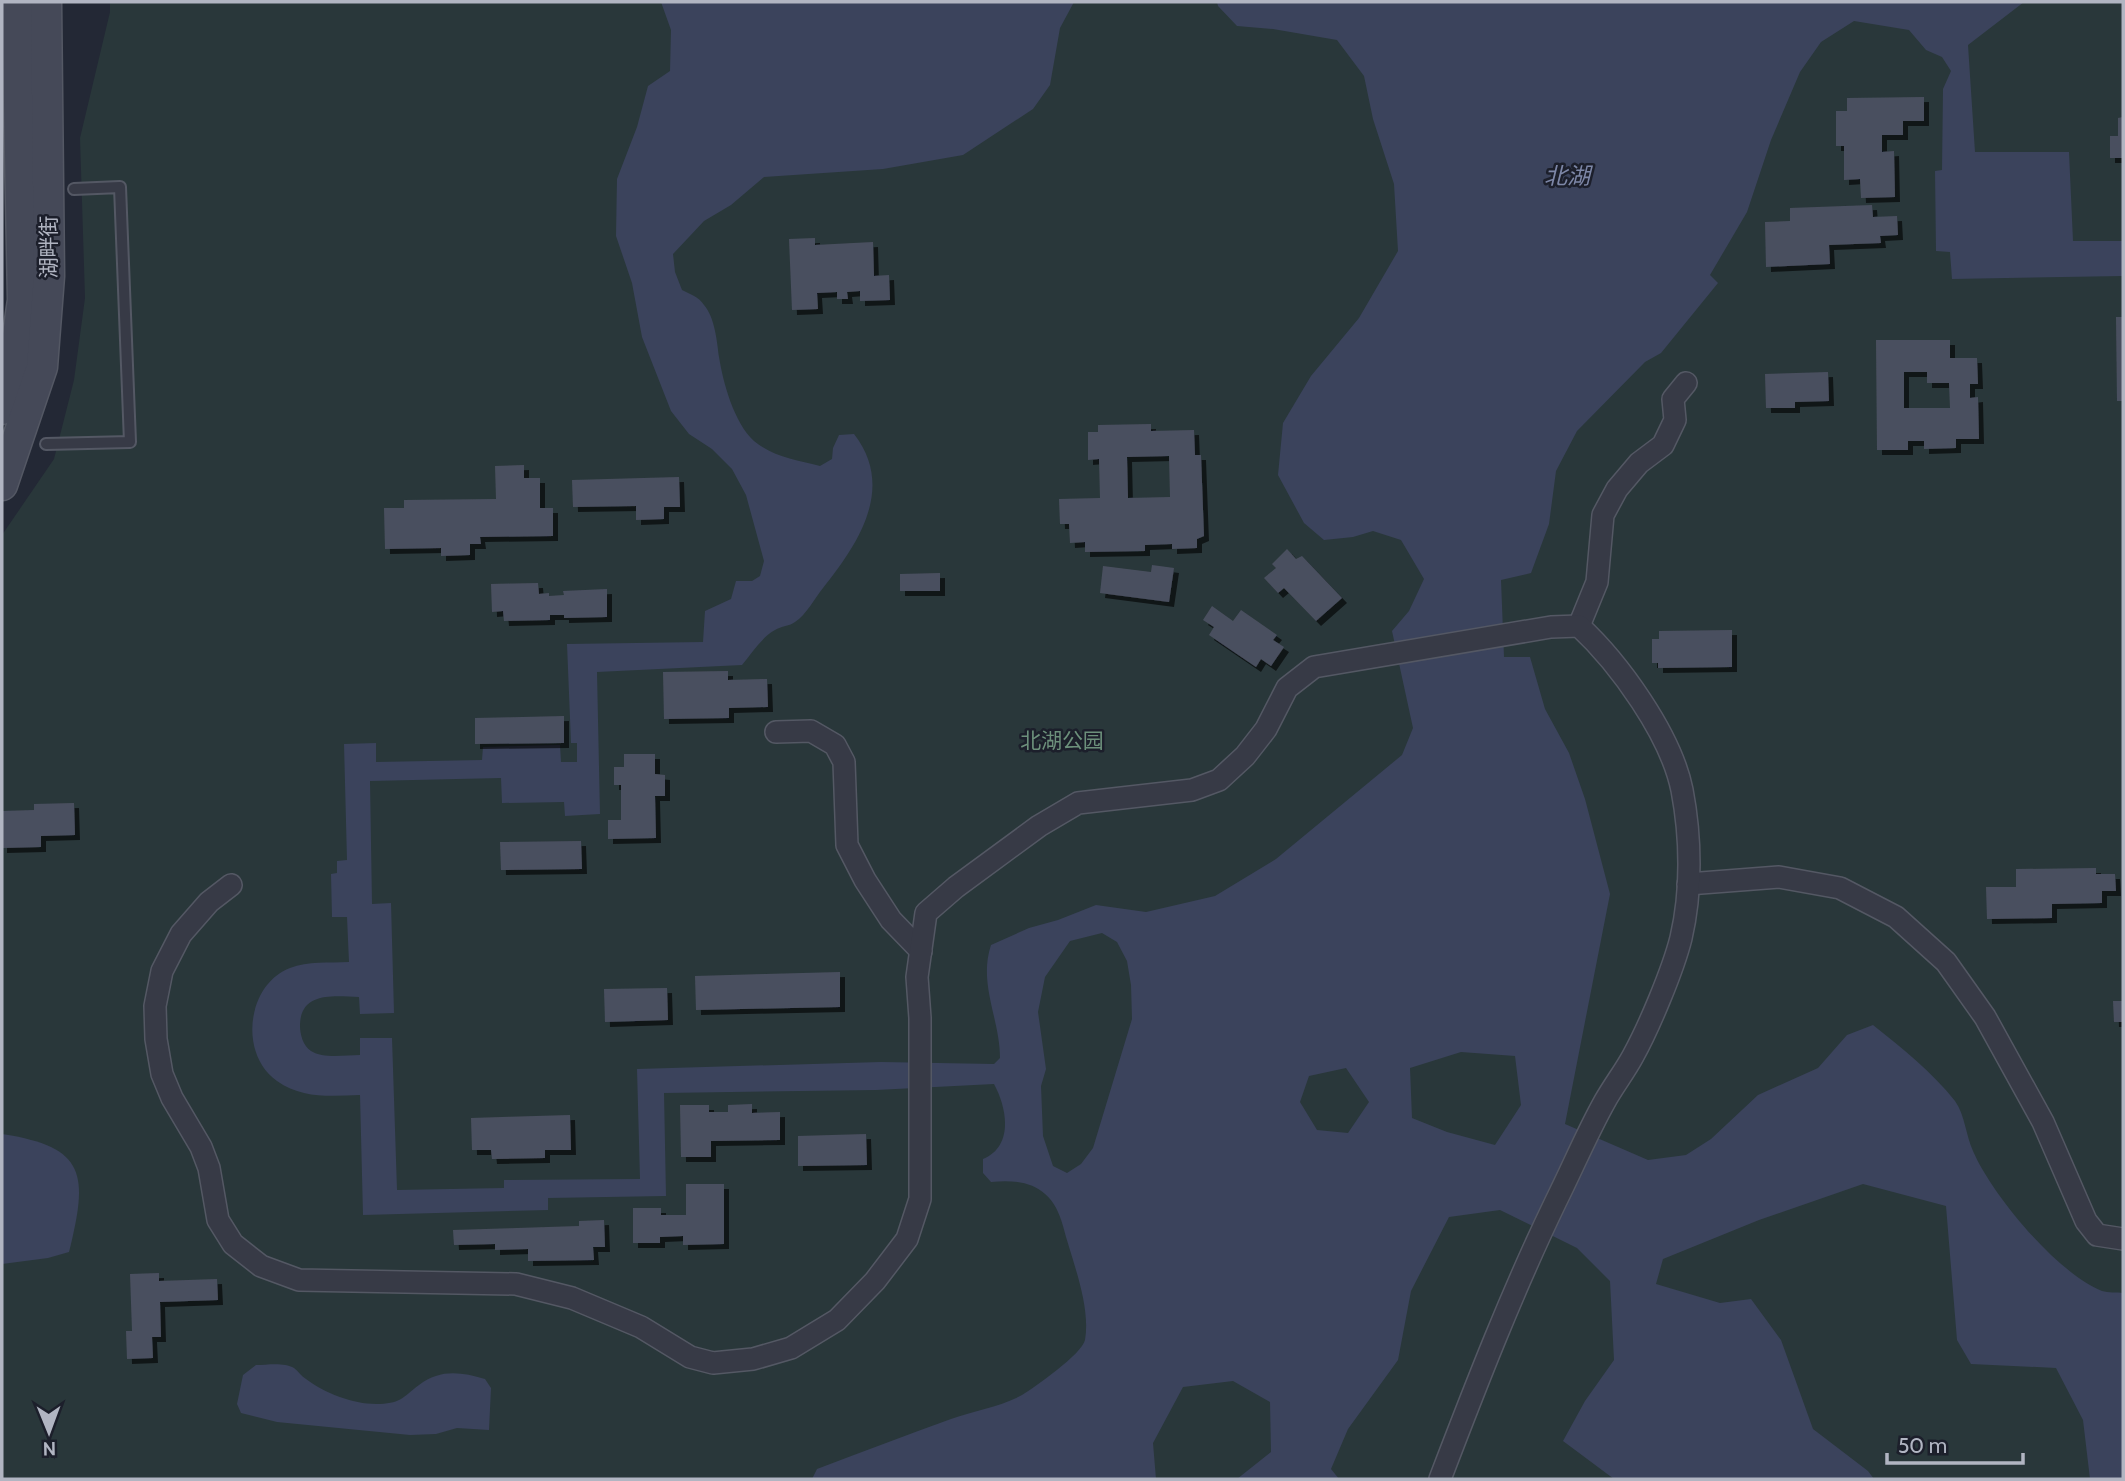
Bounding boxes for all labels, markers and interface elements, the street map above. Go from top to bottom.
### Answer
water label: 北湖 [1544,162,1593,190]
street label: 湖畔街 [36,216,61,279]
park label: 北湖公园 [1020,728,1104,753]
north arrow [14,1397,84,1467]
scale bar [1887,1422,2024,1466]
text: 50 m [1898,1433,1947,1458]
text: N [42,1437,56,1460]

